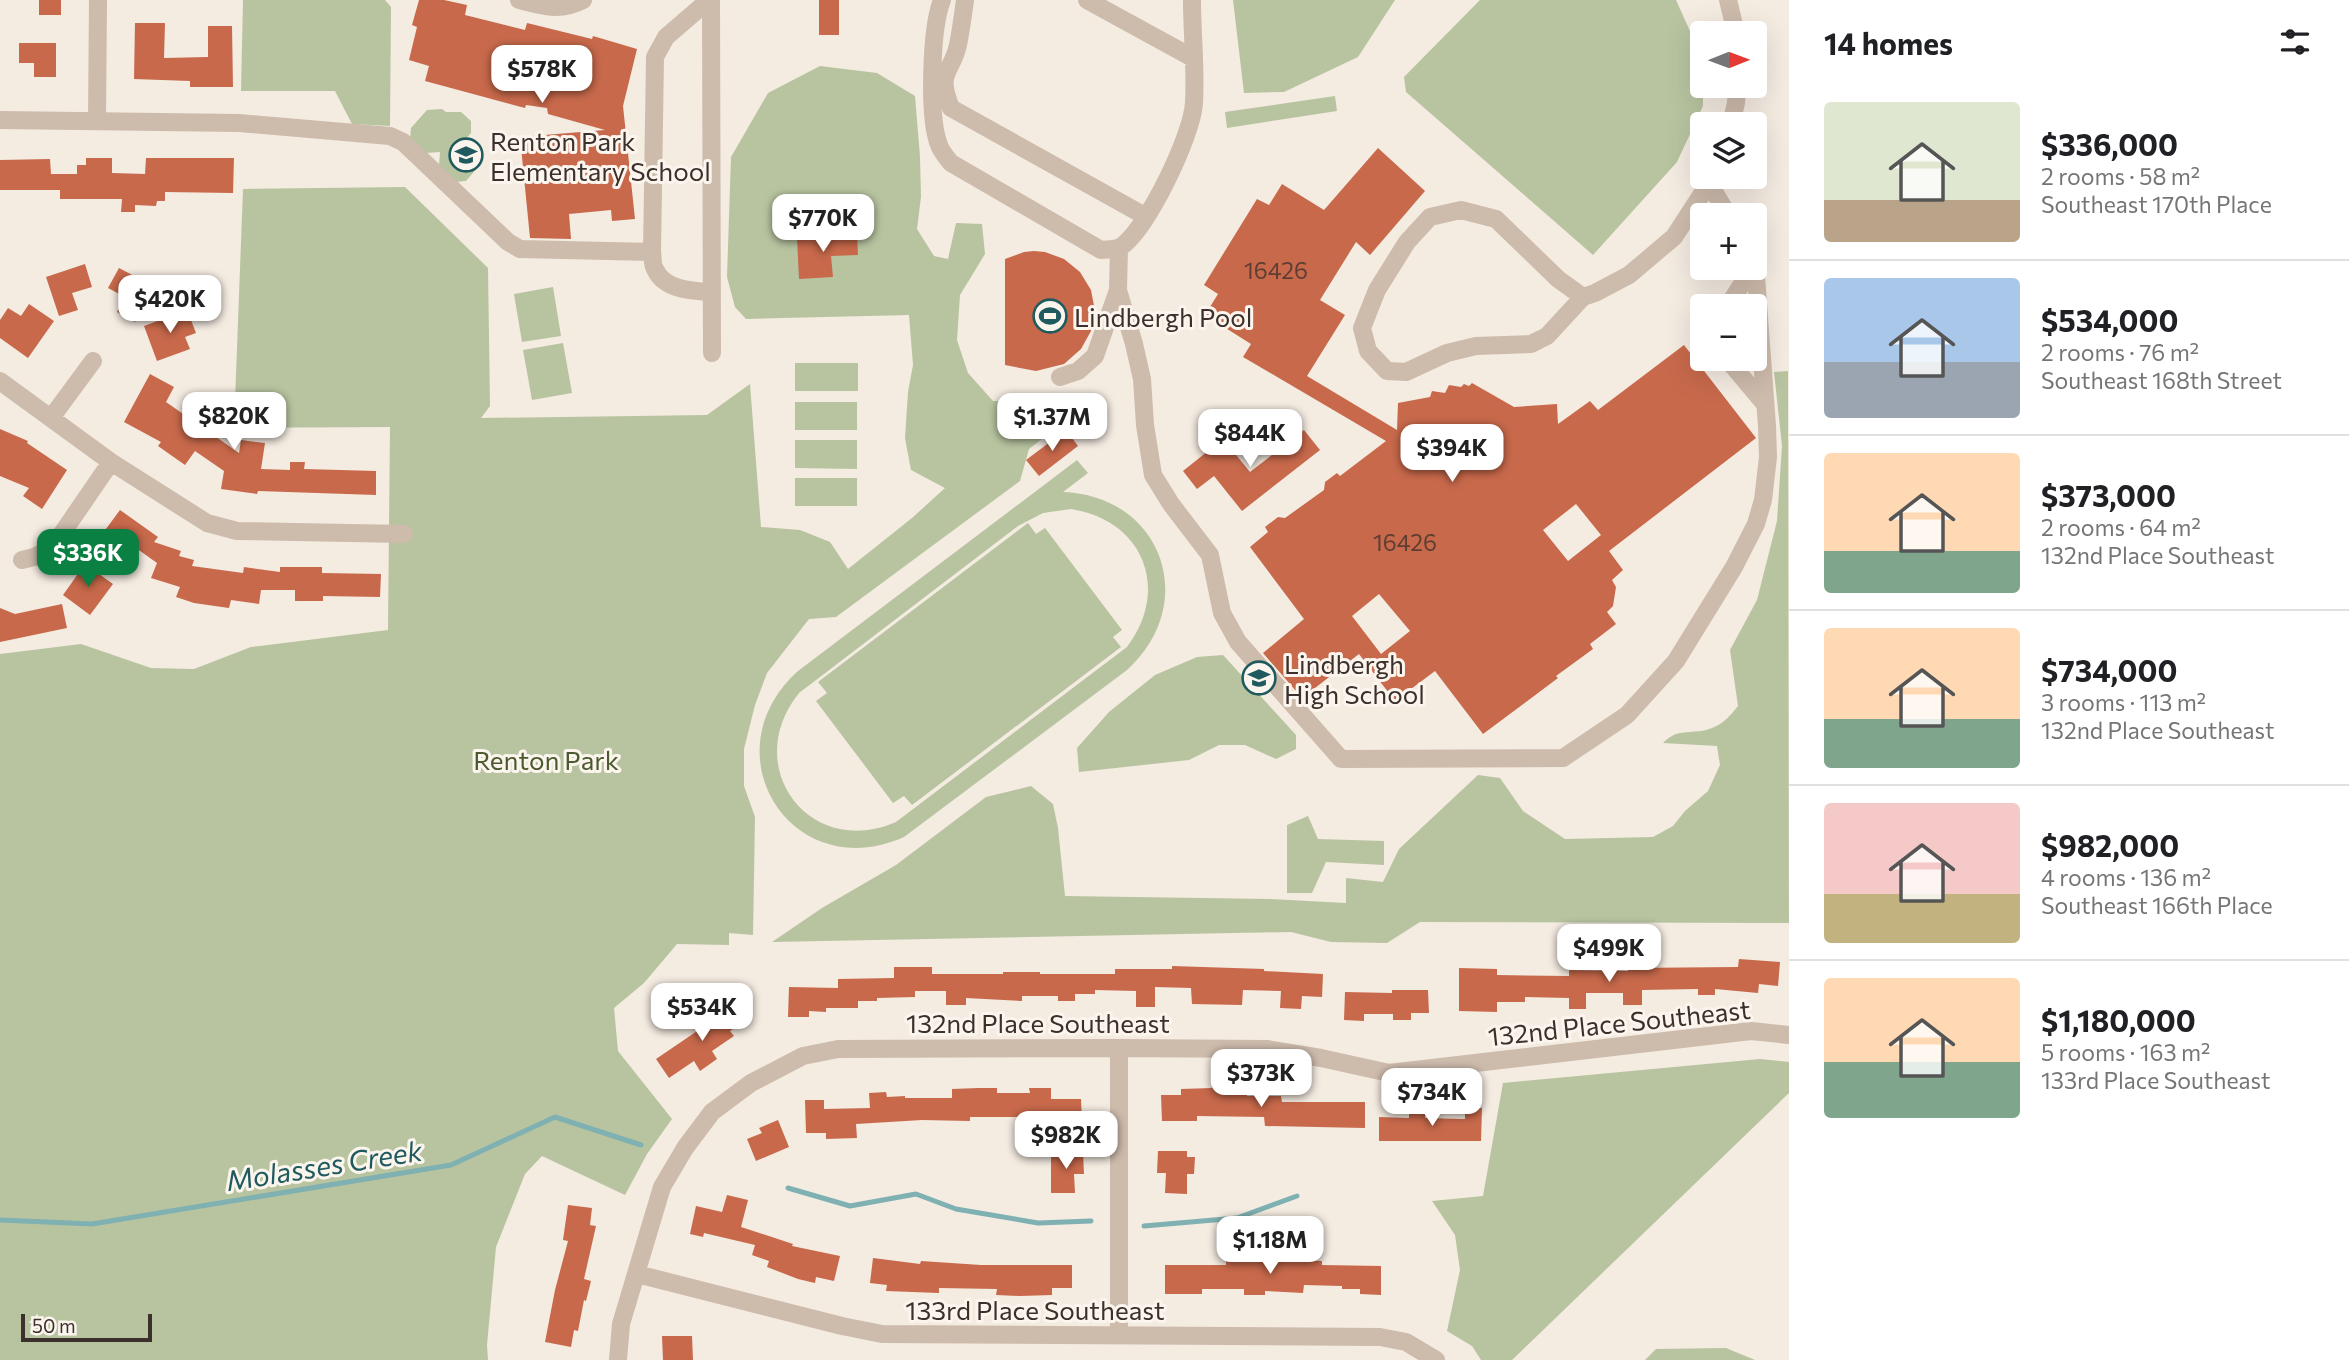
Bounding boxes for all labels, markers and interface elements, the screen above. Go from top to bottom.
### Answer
north arrow [1690,21,1768,98]
map controls [1690,21,1767,371]
icon: filters [2276,23,2314,61]
text: 14 homes [1824,24,1953,61]
pin: $578K [493,46,591,105]
text: $578K [507,54,577,82]
button: layers [1690,112,1767,189]
place label: Renton Park Elementary School [490,125,711,186]
text: $336,000 [2041,125,2178,162]
icon: home [1880,130,1964,214]
school or university icon: Renton Park Elementary School [447,136,485,174]
text: 2 rooms · 58 m² [2041,162,2200,190]
text: Southeast 170th Place [2041,190,2272,218]
pin: $770K [774,194,872,254]
text: $770K [788,203,858,231]
button: + [1690,203,1767,280]
house number: 16426 [1244,256,1308,284]
pin: $420K [121,276,219,335]
text: $420K [134,284,206,312]
button: − [1690,294,1767,371]
sports icon: Lindbergh Pool [1031,297,1069,335]
place label: Lindbergh Pool [1074,301,1252,332]
text: $534,000 [2041,301,2178,338]
icon: home [1880,306,1964,390]
text: 2 rooms · 76 m² [2041,338,2199,366]
text: Southeast 168th Street [2041,366,2282,394]
pin: $820K [185,392,283,452]
pin: $1.37M [995,393,1109,453]
text: $820K [198,401,270,429]
text: $1.37M [1013,402,1091,430]
pin: $844K [1201,410,1299,469]
text: $844K [1214,418,1286,446]
pin: $394K [1403,424,1501,484]
text: $394K [1417,433,1487,461]
text: $373,000 [2041,476,2176,513]
icon: home [1880,481,1964,565]
text: 2 rooms · 64 m² [2041,513,2201,541]
house number: 16426 [1373,528,1437,556]
pin: $336K [39,530,137,589]
text: $336K [53,538,123,566]
text: 132nd Place Southeast [2041,541,2274,569]
place label: Lindbergh High School [1284,648,1425,709]
text: $734,000 [2041,651,2177,688]
icon: home [1880,656,1964,740]
school or university icon: Lindbergh High School [1240,659,1278,697]
text: 3 rooms · 113 m² [2041,688,2206,716]
text: 132nd Place Southeast [2041,716,2274,744]
park label: Renton Park [473,744,619,775]
text: $982,000 [2041,826,2179,863]
icon: home [1880,831,1964,915]
text: 4 rooms · 136 m² [2041,863,2211,891]
text: Southeast 166th Place [2041,891,2273,919]
pin: $499K [1560,925,1658,984]
text: $499K [1573,933,1645,961]
pin: $534K [653,984,751,1043]
text: $534K [667,992,737,1020]
street label: 132nd Place Southeast [1486,993,1752,1051]
text: $1,180,000 [2041,1001,2196,1038]
icon: home [1880,1006,1964,1090]
street label: 132nd Place Southeast [906,1007,1170,1038]
text: 5 rooms · 163 m² [2041,1038,2210,1066]
pin: $373K [1212,1050,1310,1109]
text: $373K [1227,1058,1295,1086]
text: 133rd Place Southeast [2041,1066,2270,1094]
pin: $734K [1383,1068,1481,1128]
text: $734K [1397,1077,1467,1105]
pin: $982K [1017,1112,1115,1171]
text: $982K [1031,1120,1101,1148]
water label: Molasses Creek [223,1133,425,1197]
pin: $1.18M [1213,1216,1327,1276]
text: $1.18M [1233,1225,1307,1253]
street label: 133rd Place Southeast [905,1294,1165,1325]
scale bar [21,1311,152,1343]
text: 50 m [32,1314,76,1337]

